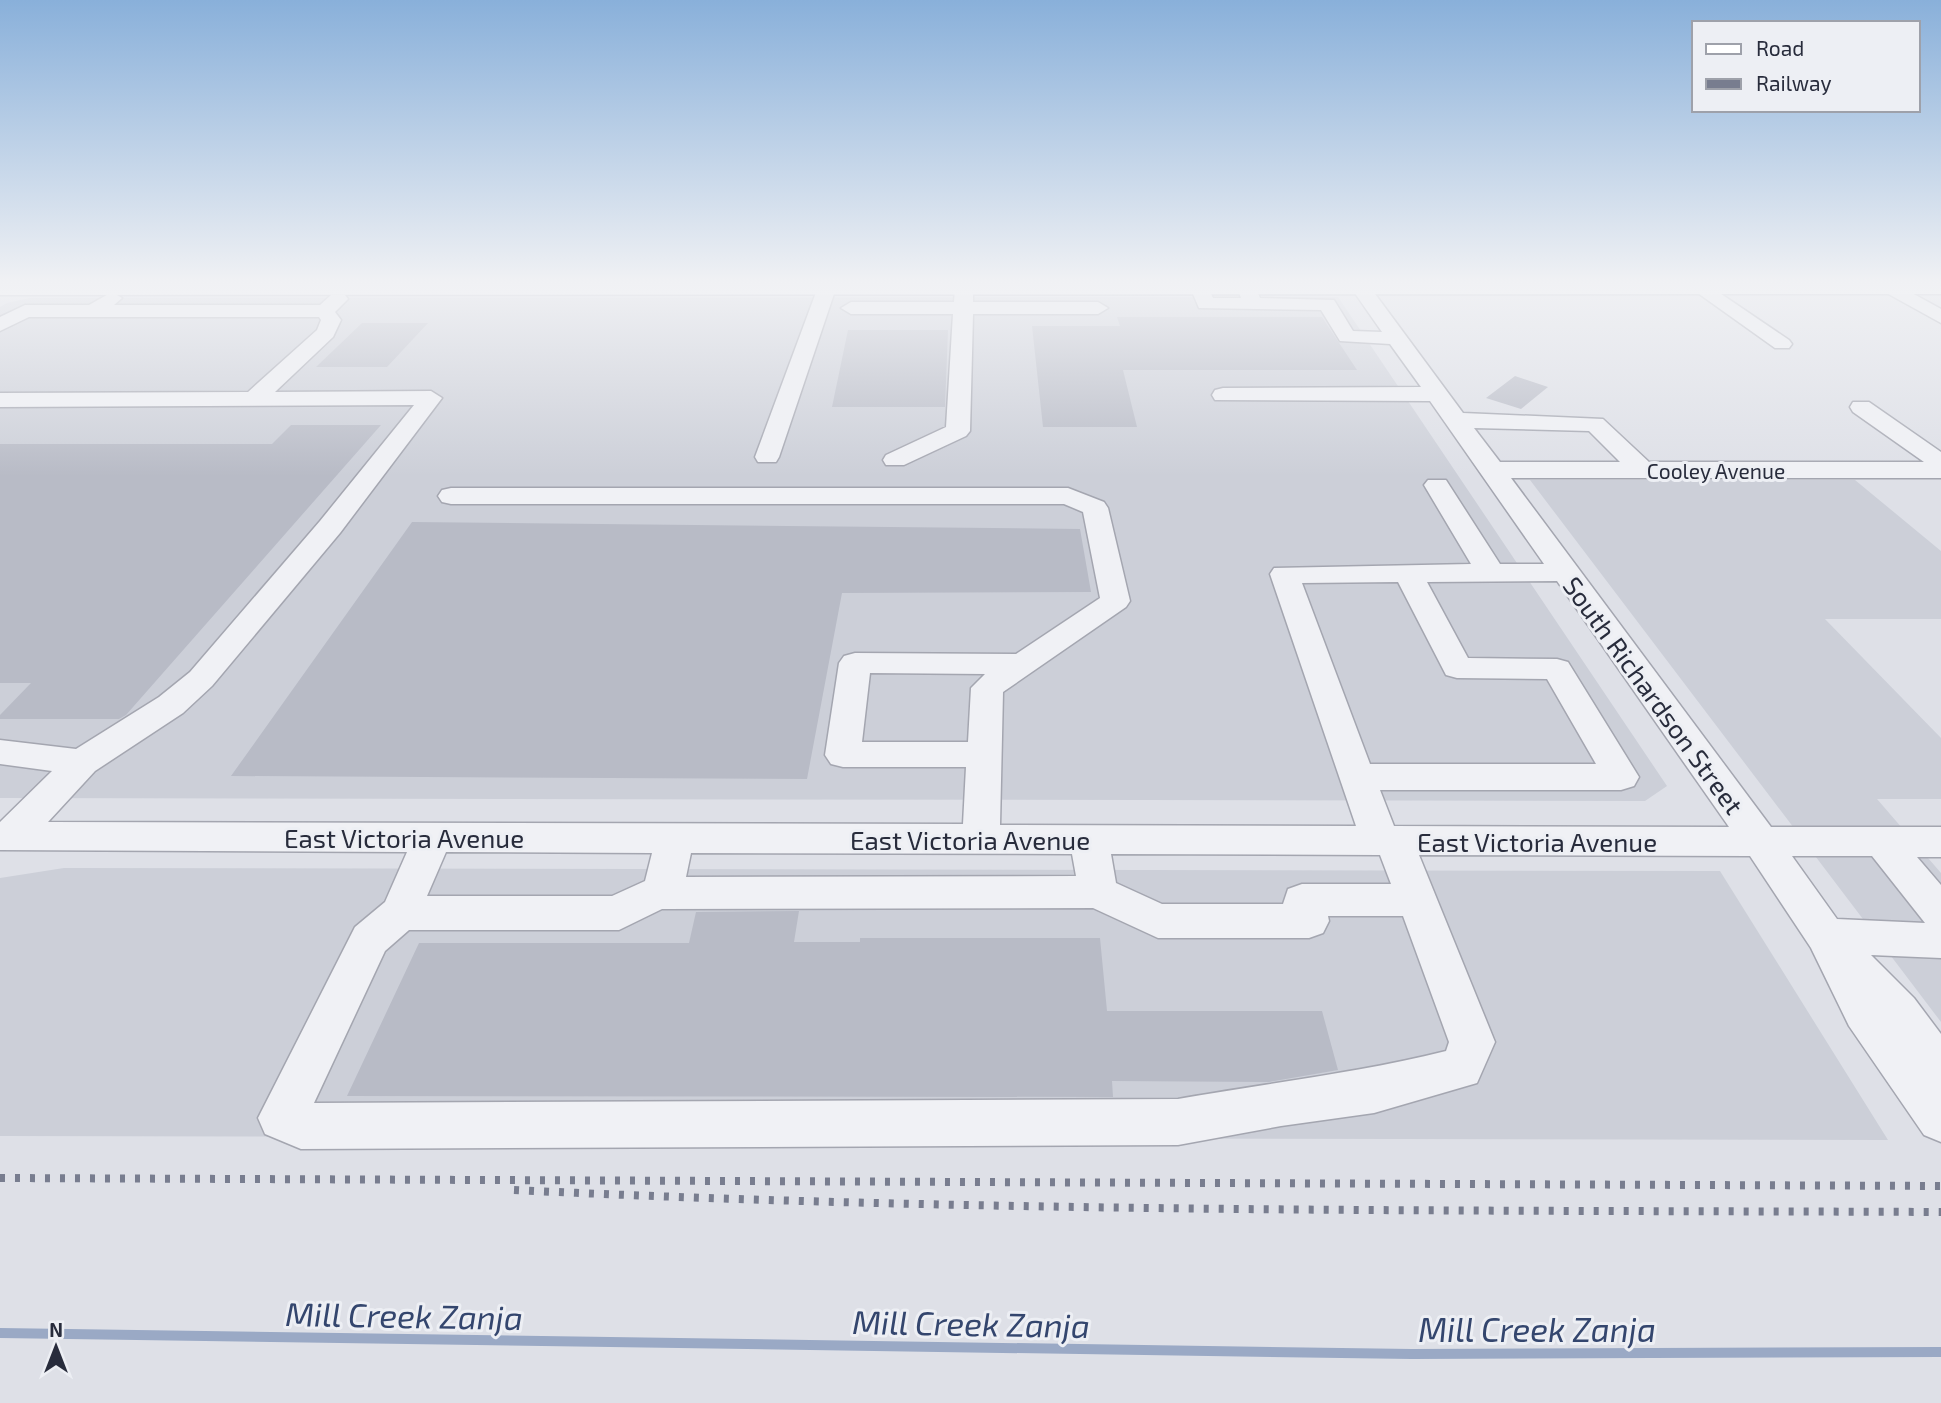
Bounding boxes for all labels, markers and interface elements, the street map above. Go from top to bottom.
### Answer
legend [1692,21,1920,112]
text: Road [1756,35,1804,60]
text: Railway [1756,70,1832,95]
street label: Cooley Avenue [1647,458,1785,483]
street label: South Richardson Street [1557,570,1751,820]
street label: East Victoria Avenue [284,822,524,853]
street label: East Victoria Avenue [850,824,1090,855]
street label: East Victoria Avenue [1417,826,1657,857]
water label: Mill Creek Zanja [285,1293,523,1337]
water label: Mill Creek Zanja [852,1301,1090,1345]
water label: Mill Creek Zanja [1418,1309,1656,1349]
north arrow [21,1312,91,1382]
text: N [49,1318,63,1341]

